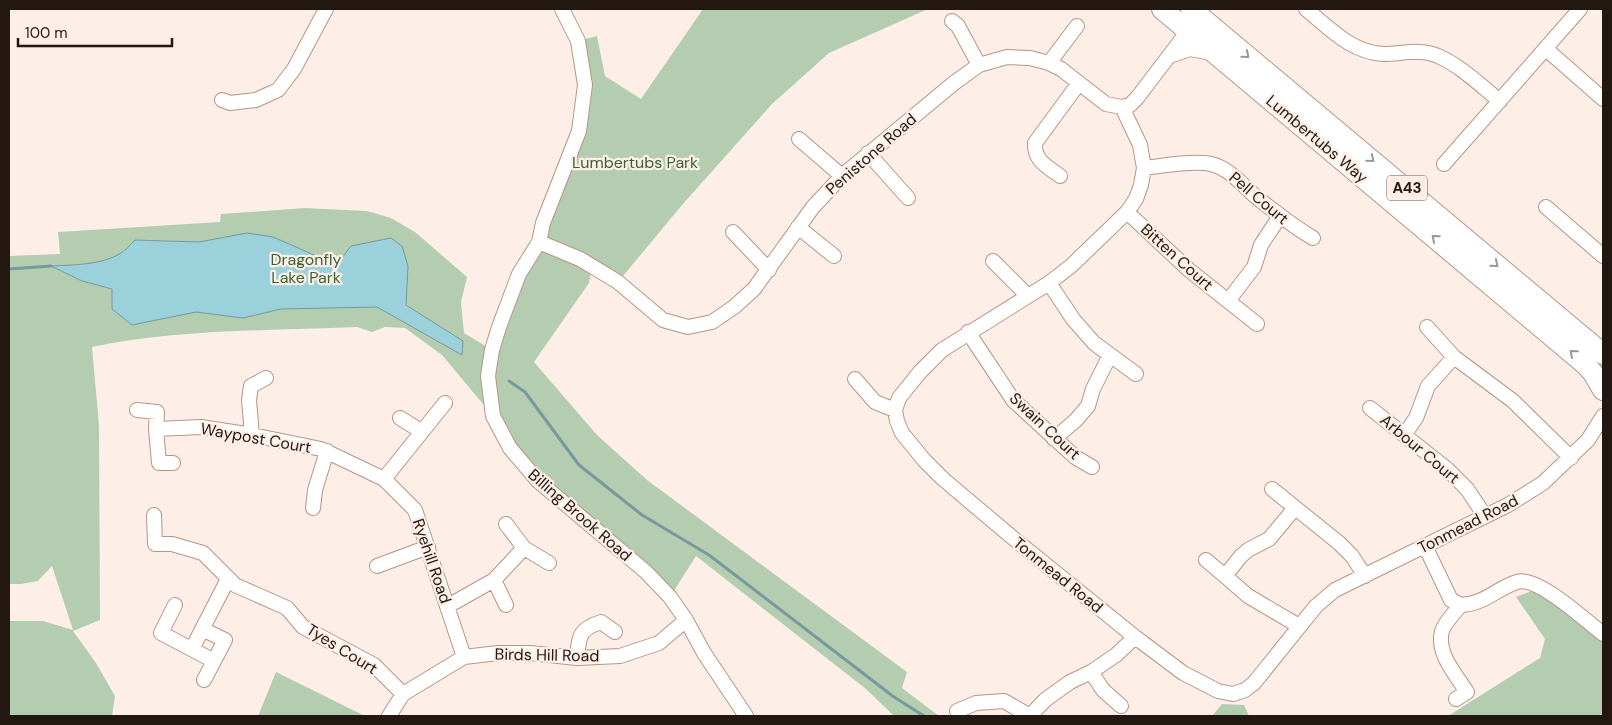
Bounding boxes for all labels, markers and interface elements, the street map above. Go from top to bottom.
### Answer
scale bar [18,15,171,47]
text: 100 m [25,23,68,43]
one-way arrow [1240,49,1249,57]
street label: Lumbertubs Way [1262,90,1372,188]
street label: Penistone Road [821,109,921,199]
park label: Lumbertubs Park [572,152,698,173]
one-way arrow [1365,153,1374,161]
street label: Pell Court [1225,167,1293,229]
road number: A43 [1387,176,1427,200]
street label: Bitten Court [1136,219,1218,295]
one-way arrow [1431,234,1440,243]
park label: Dragonfly Lake Park [271,249,342,288]
one-way arrow [1490,258,1499,267]
one-way arrow [1569,350,1578,359]
street label: Swain Court [1005,388,1085,464]
street label: Arbour Court [1376,410,1464,488]
street label: Waypost Court [199,418,313,458]
street label: Billing Brook Road [524,464,636,566]
street label: Tonmead Road [1414,490,1522,558]
street label: Ryehill Road [408,516,456,606]
street label: Tonmead Road [1009,532,1107,618]
street label: Tyes Court [303,619,381,679]
street label: Birds Hill Road [494,644,600,666]

